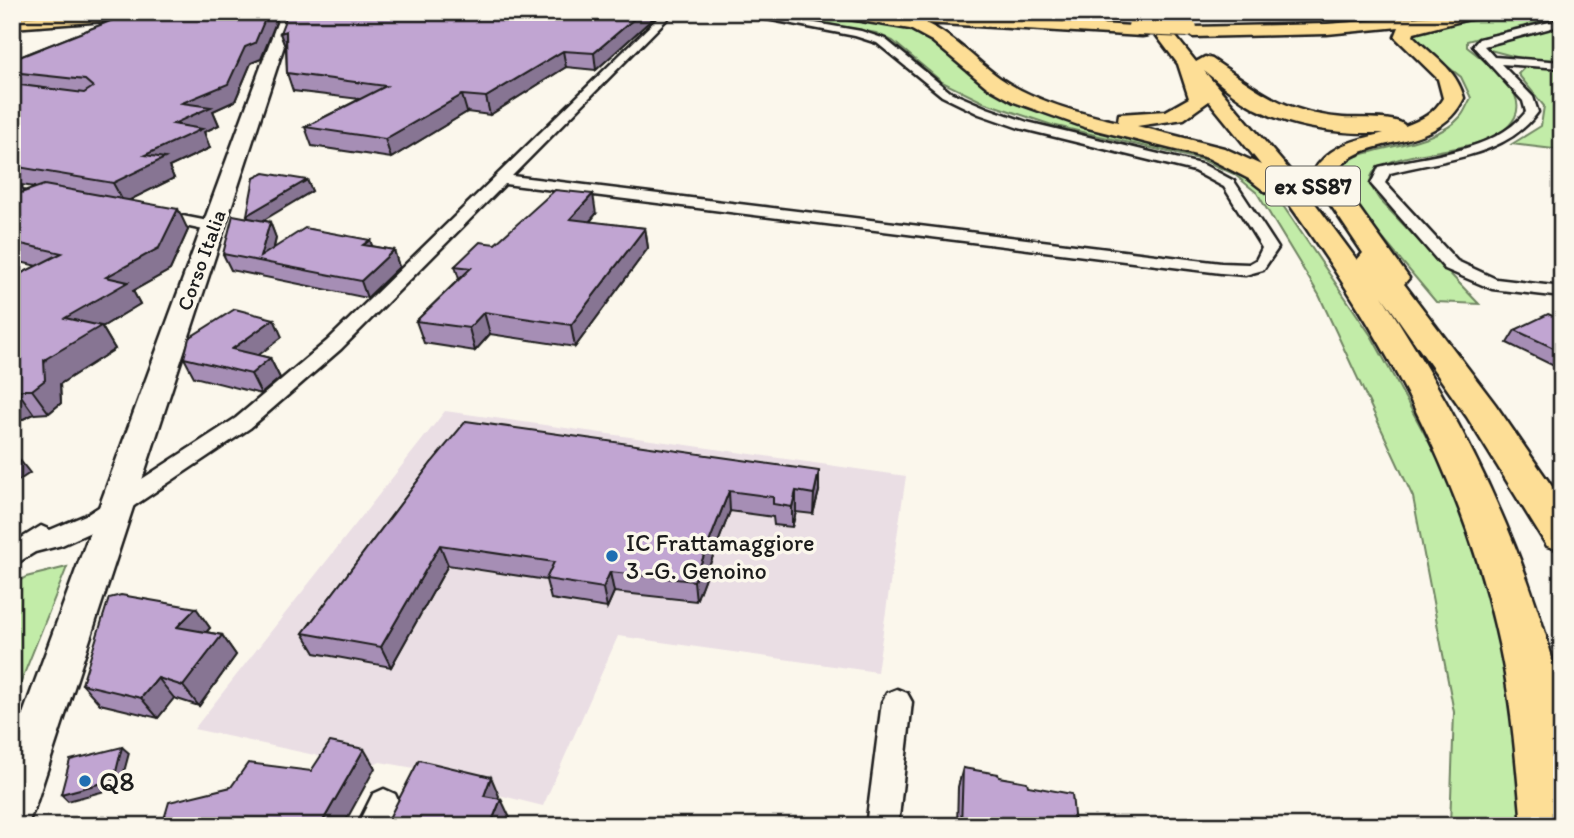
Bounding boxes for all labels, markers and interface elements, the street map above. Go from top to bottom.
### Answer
road number: ex SS87 [1266,167,1360,206]
street label: Corso Italia [171,206,231,314]
place label: IC Frattamaggiore 3 -G. Genoino [626,528,815,585]
marker: IC Frattamaggiore 3 -G. Genoino [604,548,620,564]
place label: Q8 [99,764,135,798]
marker: Q8 [77,773,93,789]

